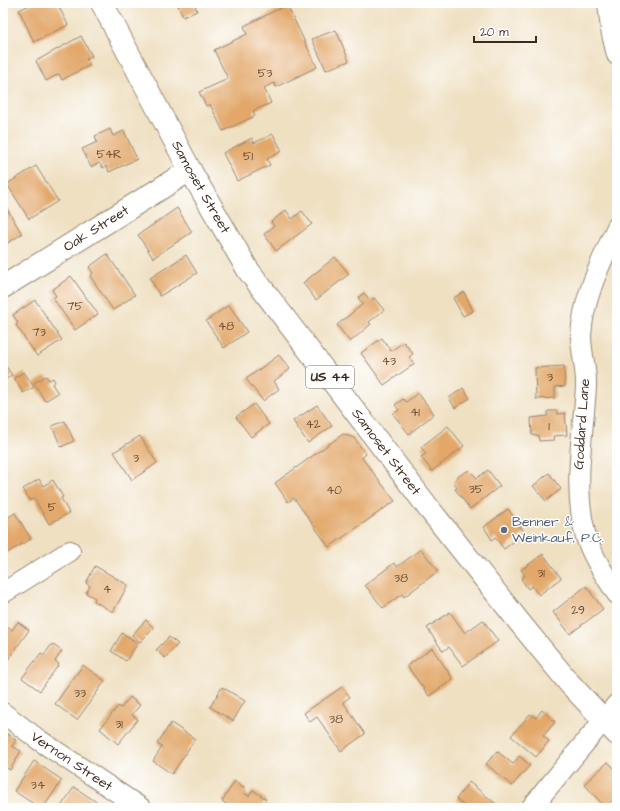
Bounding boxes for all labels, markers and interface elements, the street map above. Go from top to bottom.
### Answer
scale bar [474,18,536,44]
text: 20 m [480,24,509,41]
house number: 53 [258,65,272,82]
street label: Samoset Street [166,137,235,238]
house number: 54R [96,146,122,163]
house number: 51 [243,148,253,165]
street label: Oak Street [60,200,133,257]
house number: 75 [67,298,83,315]
house number: 48 [218,318,234,335]
house number: 73 [32,324,46,341]
house number: 43 [382,353,396,370]
road number: US 44 [306,366,354,388]
house number: 3 [547,369,553,386]
street label: Goddard Lane [569,378,595,470]
house number: 41 [410,404,420,421]
street label: Samoset Street [347,405,426,500]
house number: 42 [305,416,321,433]
house number: 1 [548,418,550,435]
house number: 3 [133,450,139,467]
house number: 35 [469,481,484,498]
house number: 40 [326,482,342,499]
house number: 5 [48,499,57,516]
place label: Benner & Weinkauf, P.C. [512,512,604,548]
marker: Benner & Weinkauf, P.C. [499,525,509,535]
house number: 31 [537,565,545,582]
house number: 38 [394,570,408,587]
house number: 4 [103,581,111,598]
house number: 29 [571,602,585,619]
house number: 33 [74,685,86,702]
house number: 38 [329,711,343,728]
house number: 31 [115,716,123,733]
street label: Vernon Street [26,727,117,796]
house number: 34 [31,777,45,794]

